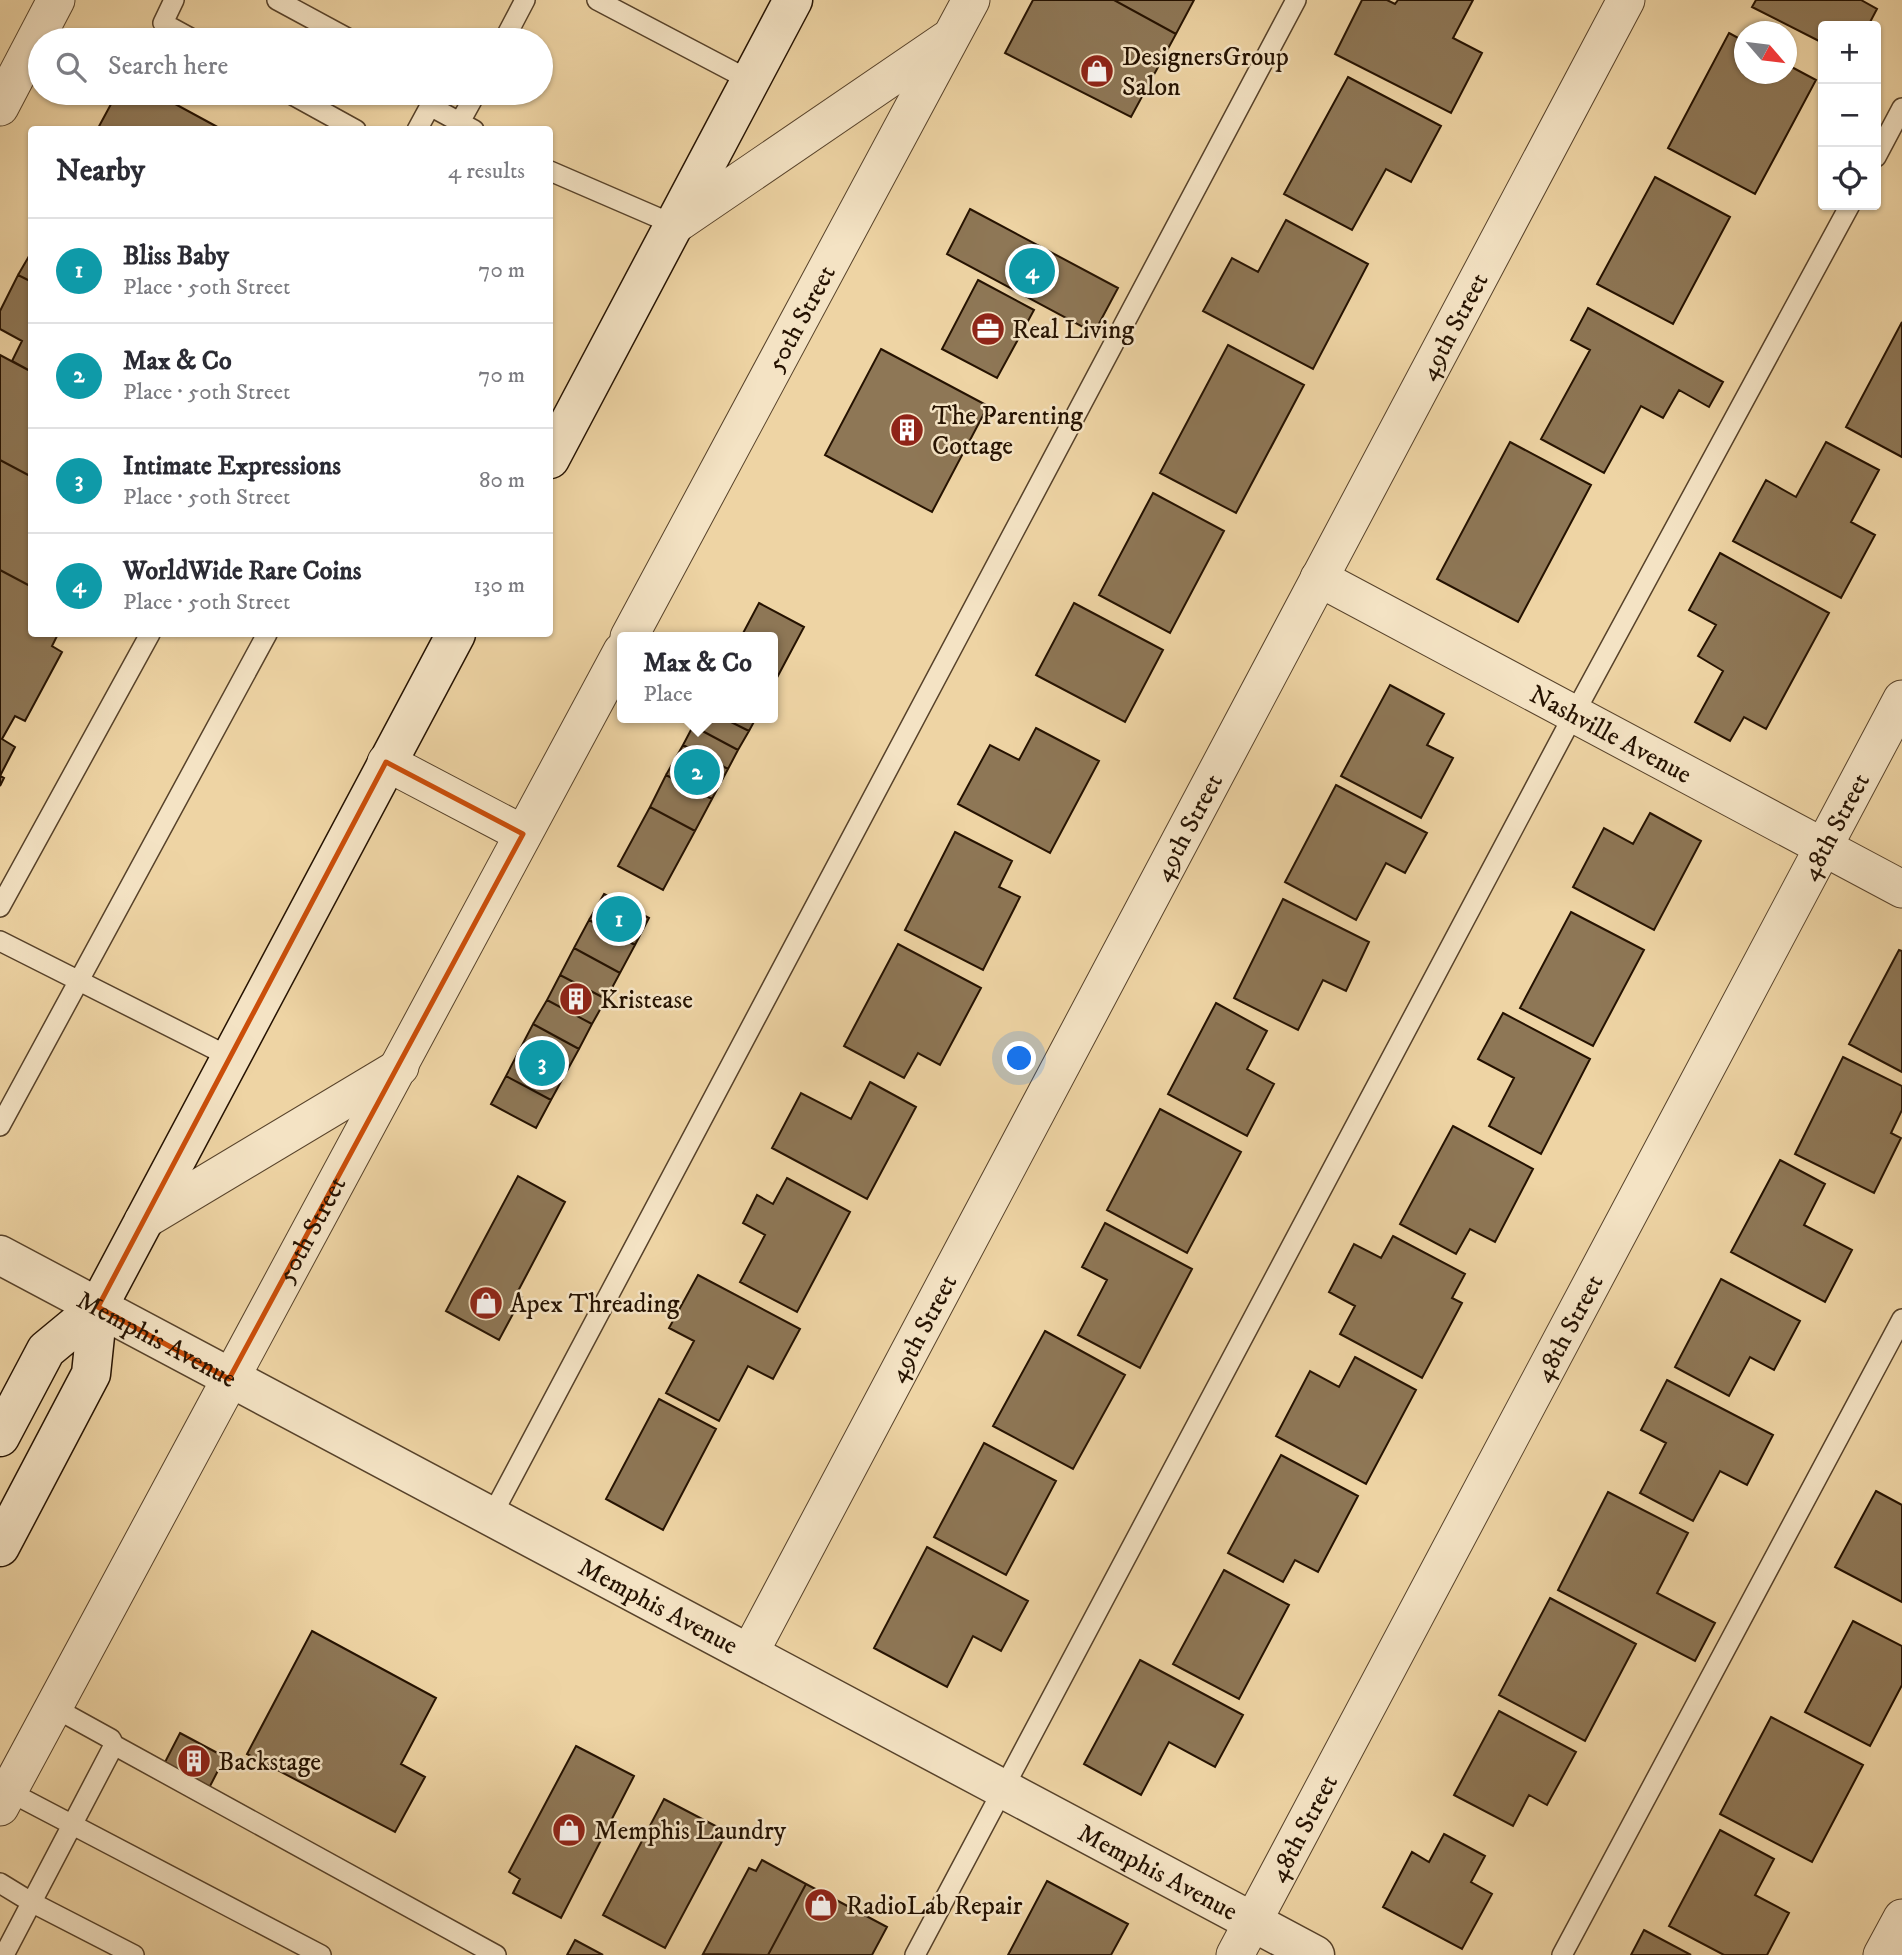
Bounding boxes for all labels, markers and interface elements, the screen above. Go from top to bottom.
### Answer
north arrow [1734,21,1797,84]
map controls [1818,21,1881,210]
button: + [1818,21,1881,84]
search box [28,28,553,105]
place label: DesignersGroup Salon [1122,41,1289,104]
icon: search [52,48,90,86]
text: Search here [108,50,228,83]
shop icon: DesignersGroup Salon [1078,52,1116,90]
button: − [1818,84,1881,147]
button: locate [1818,147,1881,210]
text: Nearby [56,153,145,190]
text: 4 results [448,157,525,186]
text: Bliss Baby [123,240,229,273]
pin: 4 [1009,245,1055,297]
text: 1 [75,256,83,285]
text: 70 m [478,256,525,285]
street label: 50th Street [760,260,844,378]
street label: 49th Street [1412,267,1496,386]
text: Place · 50th Street [123,273,290,302]
office icon: Real Living [969,310,1007,348]
place label: Real Living [1012,314,1135,347]
text: Max & Co [123,345,232,378]
text: 2 [73,361,85,390]
text: 70 m [478,361,525,390]
text: Place · 50th Street [123,378,290,407]
place label: The Parenting Cottage [932,400,1083,463]
building icon: The Parenting Cottage [888,411,926,449]
text: Intimate Expressions [123,450,341,483]
text: 3 [75,466,83,495]
text: 80 m [479,466,525,495]
text: Place · 50th Street [123,483,290,512]
text: WorldWide Rare Coins [123,555,361,588]
text: 4 [72,571,86,600]
text: 130 m [473,571,525,600]
text: Place · 50th Street [123,588,290,617]
popup [617,632,778,723]
text: Max & Co [643,647,752,680]
street label: Nashville Avenue [1524,678,1697,792]
text: Place [643,680,693,709]
pin: 2 [674,746,720,798]
street label: 49th Street [1147,768,1231,887]
street label: 48th Street [1794,768,1878,886]
pin: 1 [596,893,642,945]
building icon: Kristease [557,980,595,1018]
place label: Kristease [600,984,693,1017]
pin: 3 [519,1037,565,1089]
your location [1002,1041,1036,1075]
street label: 50th Street [270,1171,354,1289]
street label: 49th Street [881,1269,965,1388]
street label: 48th Street [1527,1269,1611,1388]
street label: Memphis Avenue [71,1284,242,1396]
shop icon: Apex Threading [467,1284,505,1322]
place label: Apex Threading [510,1288,680,1321]
street label: Memphis Avenue [572,1551,743,1663]
building icon: Backstage [175,1742,213,1780]
place label: Backstage [218,1746,321,1779]
street label: 48th Street [1262,1769,1346,1888]
shop icon: Memphis Laundry [550,1811,588,1849]
place label: Memphis Laundry [594,1815,787,1848]
street label: Memphis Avenue [1072,1817,1243,1929]
shop icon: RadioLab Repair [802,1886,840,1924]
place label: RadioLab Repair [846,1890,1023,1923]

